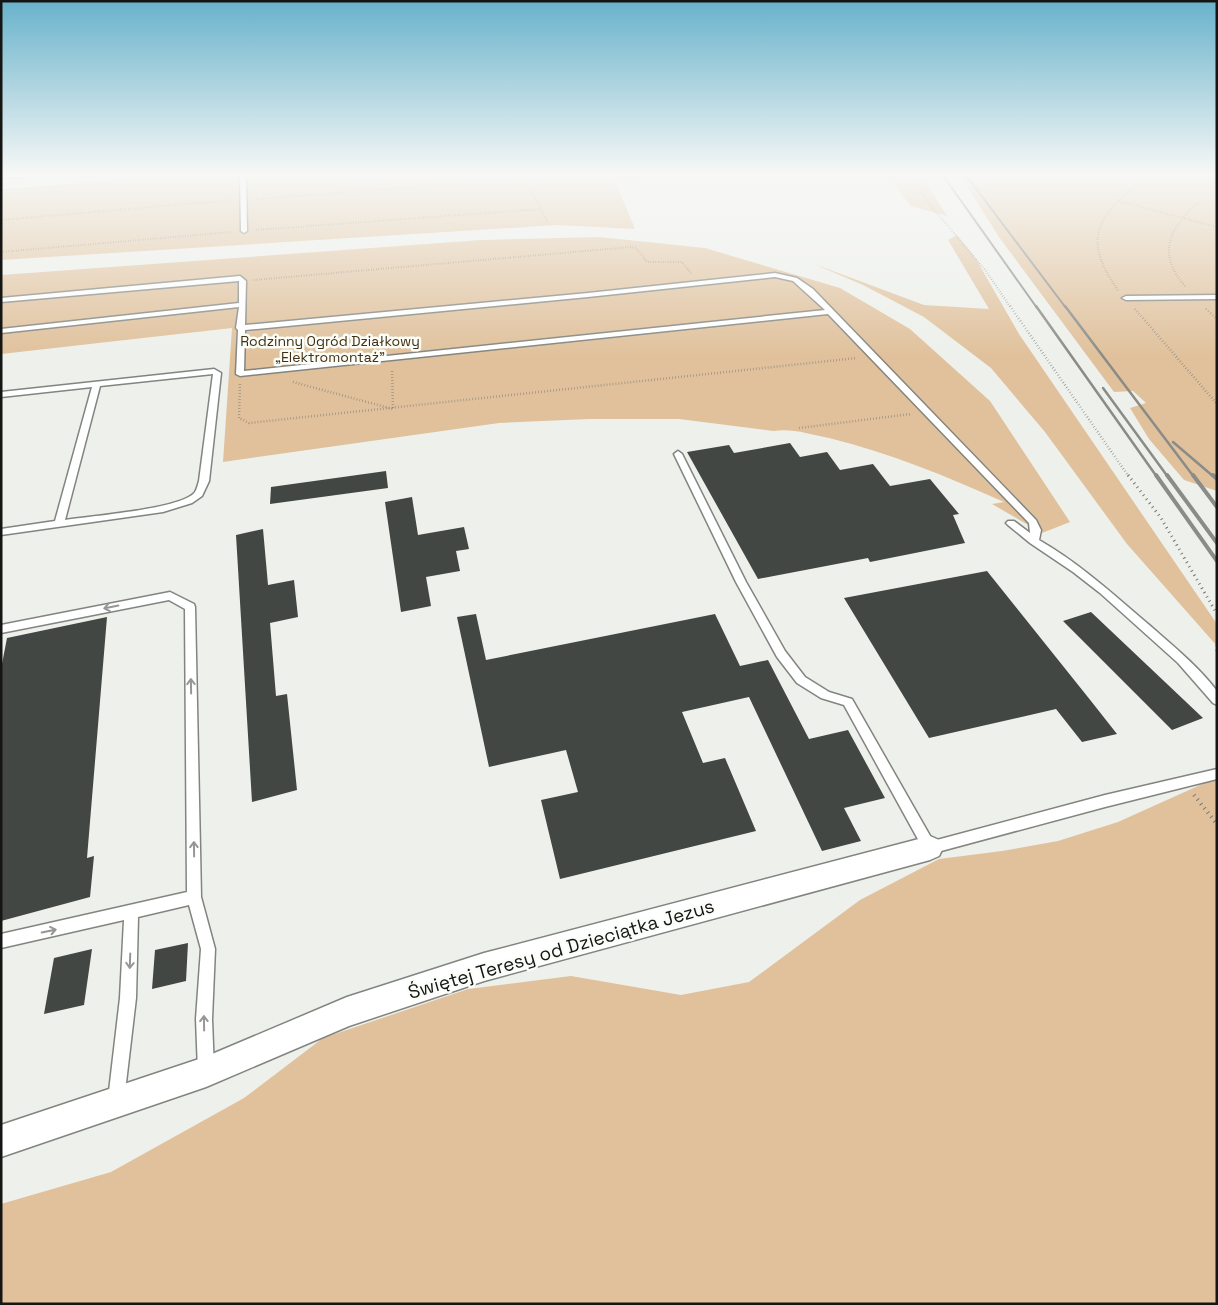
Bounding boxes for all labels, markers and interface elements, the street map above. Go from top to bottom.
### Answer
park label: Rodzinny Ogród Działkowy „Elektromontaż” [240,332,420,366]
one-way arrow [103,603,119,612]
one-way arrow [187,678,196,694]
one-way arrow [189,841,199,857]
street label: Świętej Teresy od Dzieciątka Jezus [405,893,717,1005]
one-way arrow [40,925,56,935]
one-way arrow [125,953,134,969]
one-way arrow [199,1015,209,1032]

